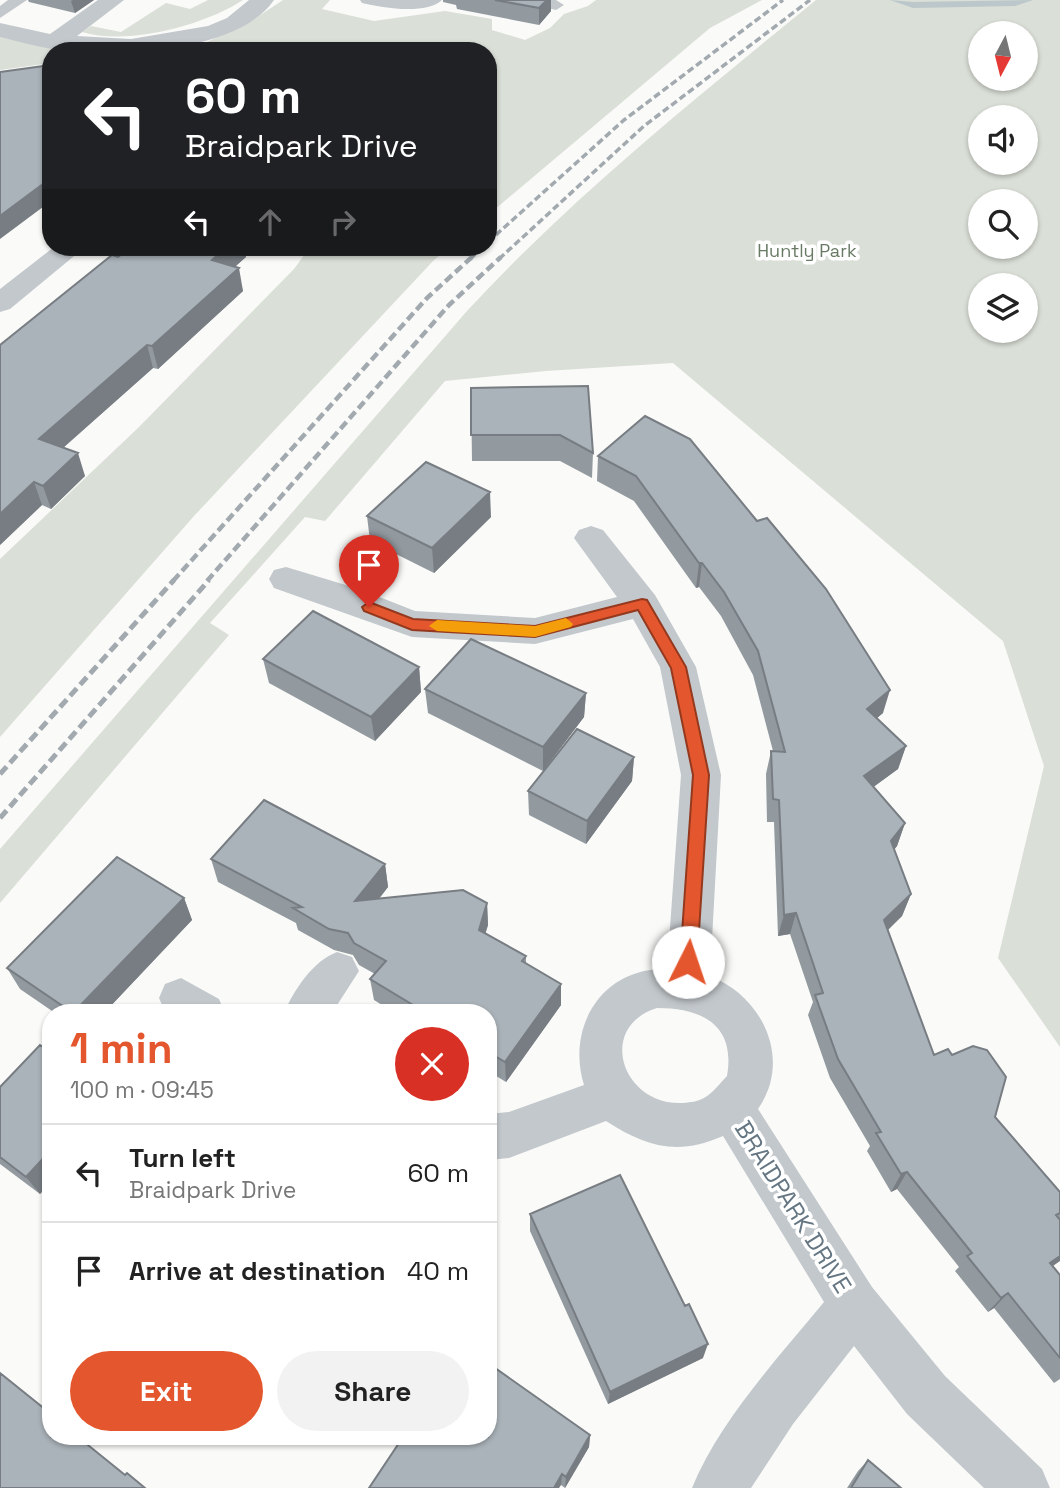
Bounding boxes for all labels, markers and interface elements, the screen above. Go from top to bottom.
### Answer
north arrow [968,21,1038,91]
map controls [968,21,1038,343]
text: 60 m [185,65,301,127]
icon: left [70,70,161,161]
button: sound [968,105,1038,175]
text: Braidpark Drive [185,126,418,166]
button: search [968,189,1038,259]
icon: left [178,203,216,241]
icon: ahead [251,203,289,241]
icon: right [324,203,362,241]
park label: Huntly Park [757,239,857,262]
button: layers [968,273,1038,343]
pin [339,535,399,607]
icon: arrive [350,546,388,584]
position arrow [651,925,725,999]
text: 1 min [70,1022,173,1075]
button: close [395,1027,469,1101]
text: 100 m · 09:45 [70,1075,214,1105]
street label: BRAIDPARK DRIVE [728,1115,859,1299]
text: Turn left [129,1141,236,1175]
icon: left [70,1154,108,1192]
text: 60 m [407,1156,469,1190]
text: Braidpark Drive [129,1175,296,1205]
icon: arrive [70,1252,108,1290]
text: Arrive at destination [129,1254,386,1288]
text: 40 m [407,1254,469,1288]
button: Exit [70,1351,263,1431]
button: Share [277,1351,469,1431]

